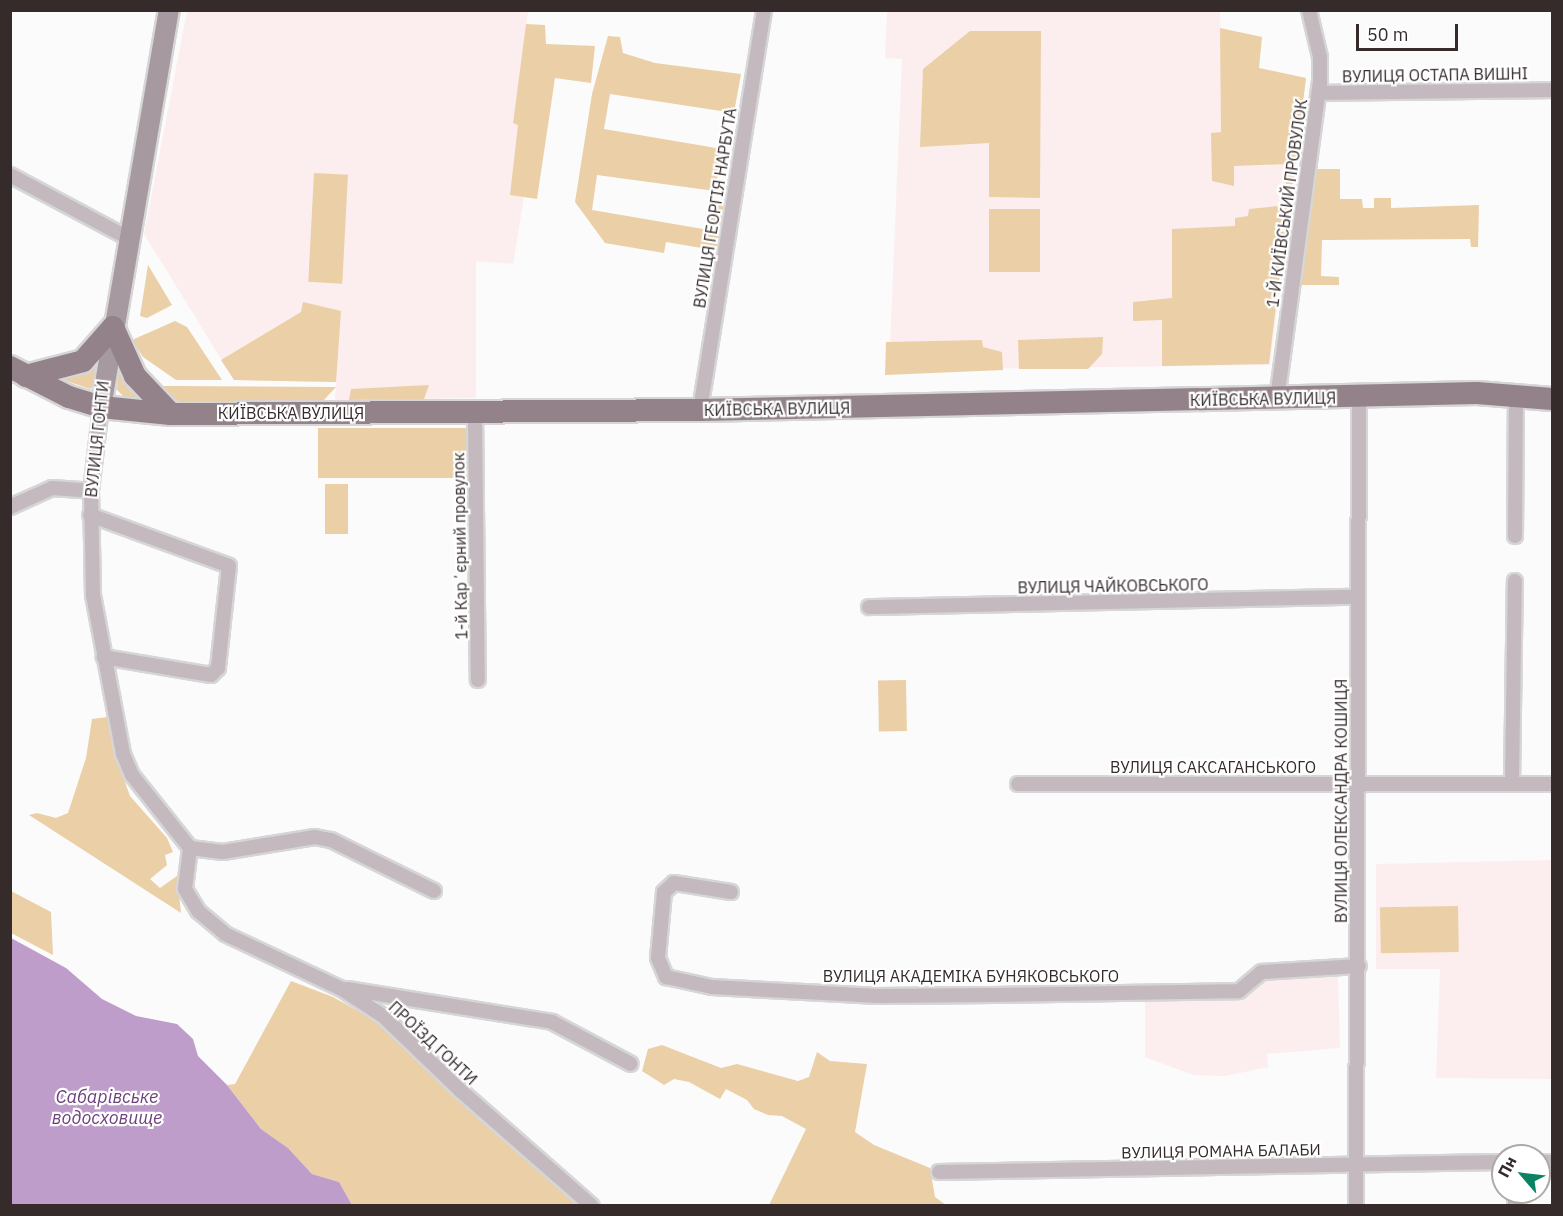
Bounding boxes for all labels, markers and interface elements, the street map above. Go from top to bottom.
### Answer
scale bar [1359,12,1461,50]
text: 50 m [1367,23,1409,46]
street label: ВУЛИЦЯ ОСТАПА ВИШНІ [1342,64,1528,86]
street label: 1-Й КИЇВСЬКИЙ ПРОВУЛОК [1263,97,1311,309]
street label: ВУЛИЦЯ ГЕОРГІЯ НАРБУТА [690,106,740,310]
street label: ВУЛИЦЯ ГОНТИ [81,380,113,498]
street label: КИЇВСЬКА ВУЛИЦЯ [1190,388,1336,410]
street label: КИЇВСЬКА ВУЛИЦЯ [704,398,850,420]
street label: КИЇВСЬКА ВУЛИЦЯ [218,403,364,423]
street label: 1-й Карʼєрний провулок [449,452,471,640]
street label: ВУЛИЦЯ ЧАЙКОВСЬКОГО [1017,575,1209,597]
street label: ВУЛИЦЯ ОЛЕКСАНДРА КОШИЦЯ [1331,679,1351,923]
street label: ВУЛИЦЯ САКСАГАНСЬКОГО [1110,757,1316,777]
street label: ВУЛИЦЯ АКАДЕМІКА БУНЯКОВСЬКОГО [823,966,1119,986]
street label: ПРОЇЗД ГОНТИ [385,997,481,1089]
water label: Сабарівське водосховище [52,1087,162,1130]
street label: ВУЛИЦЯ РОМАНА БАЛАБИ [1121,1140,1321,1162]
north arrow [1491,1144,1551,1204]
text: Пн [1493,1152,1521,1181]

